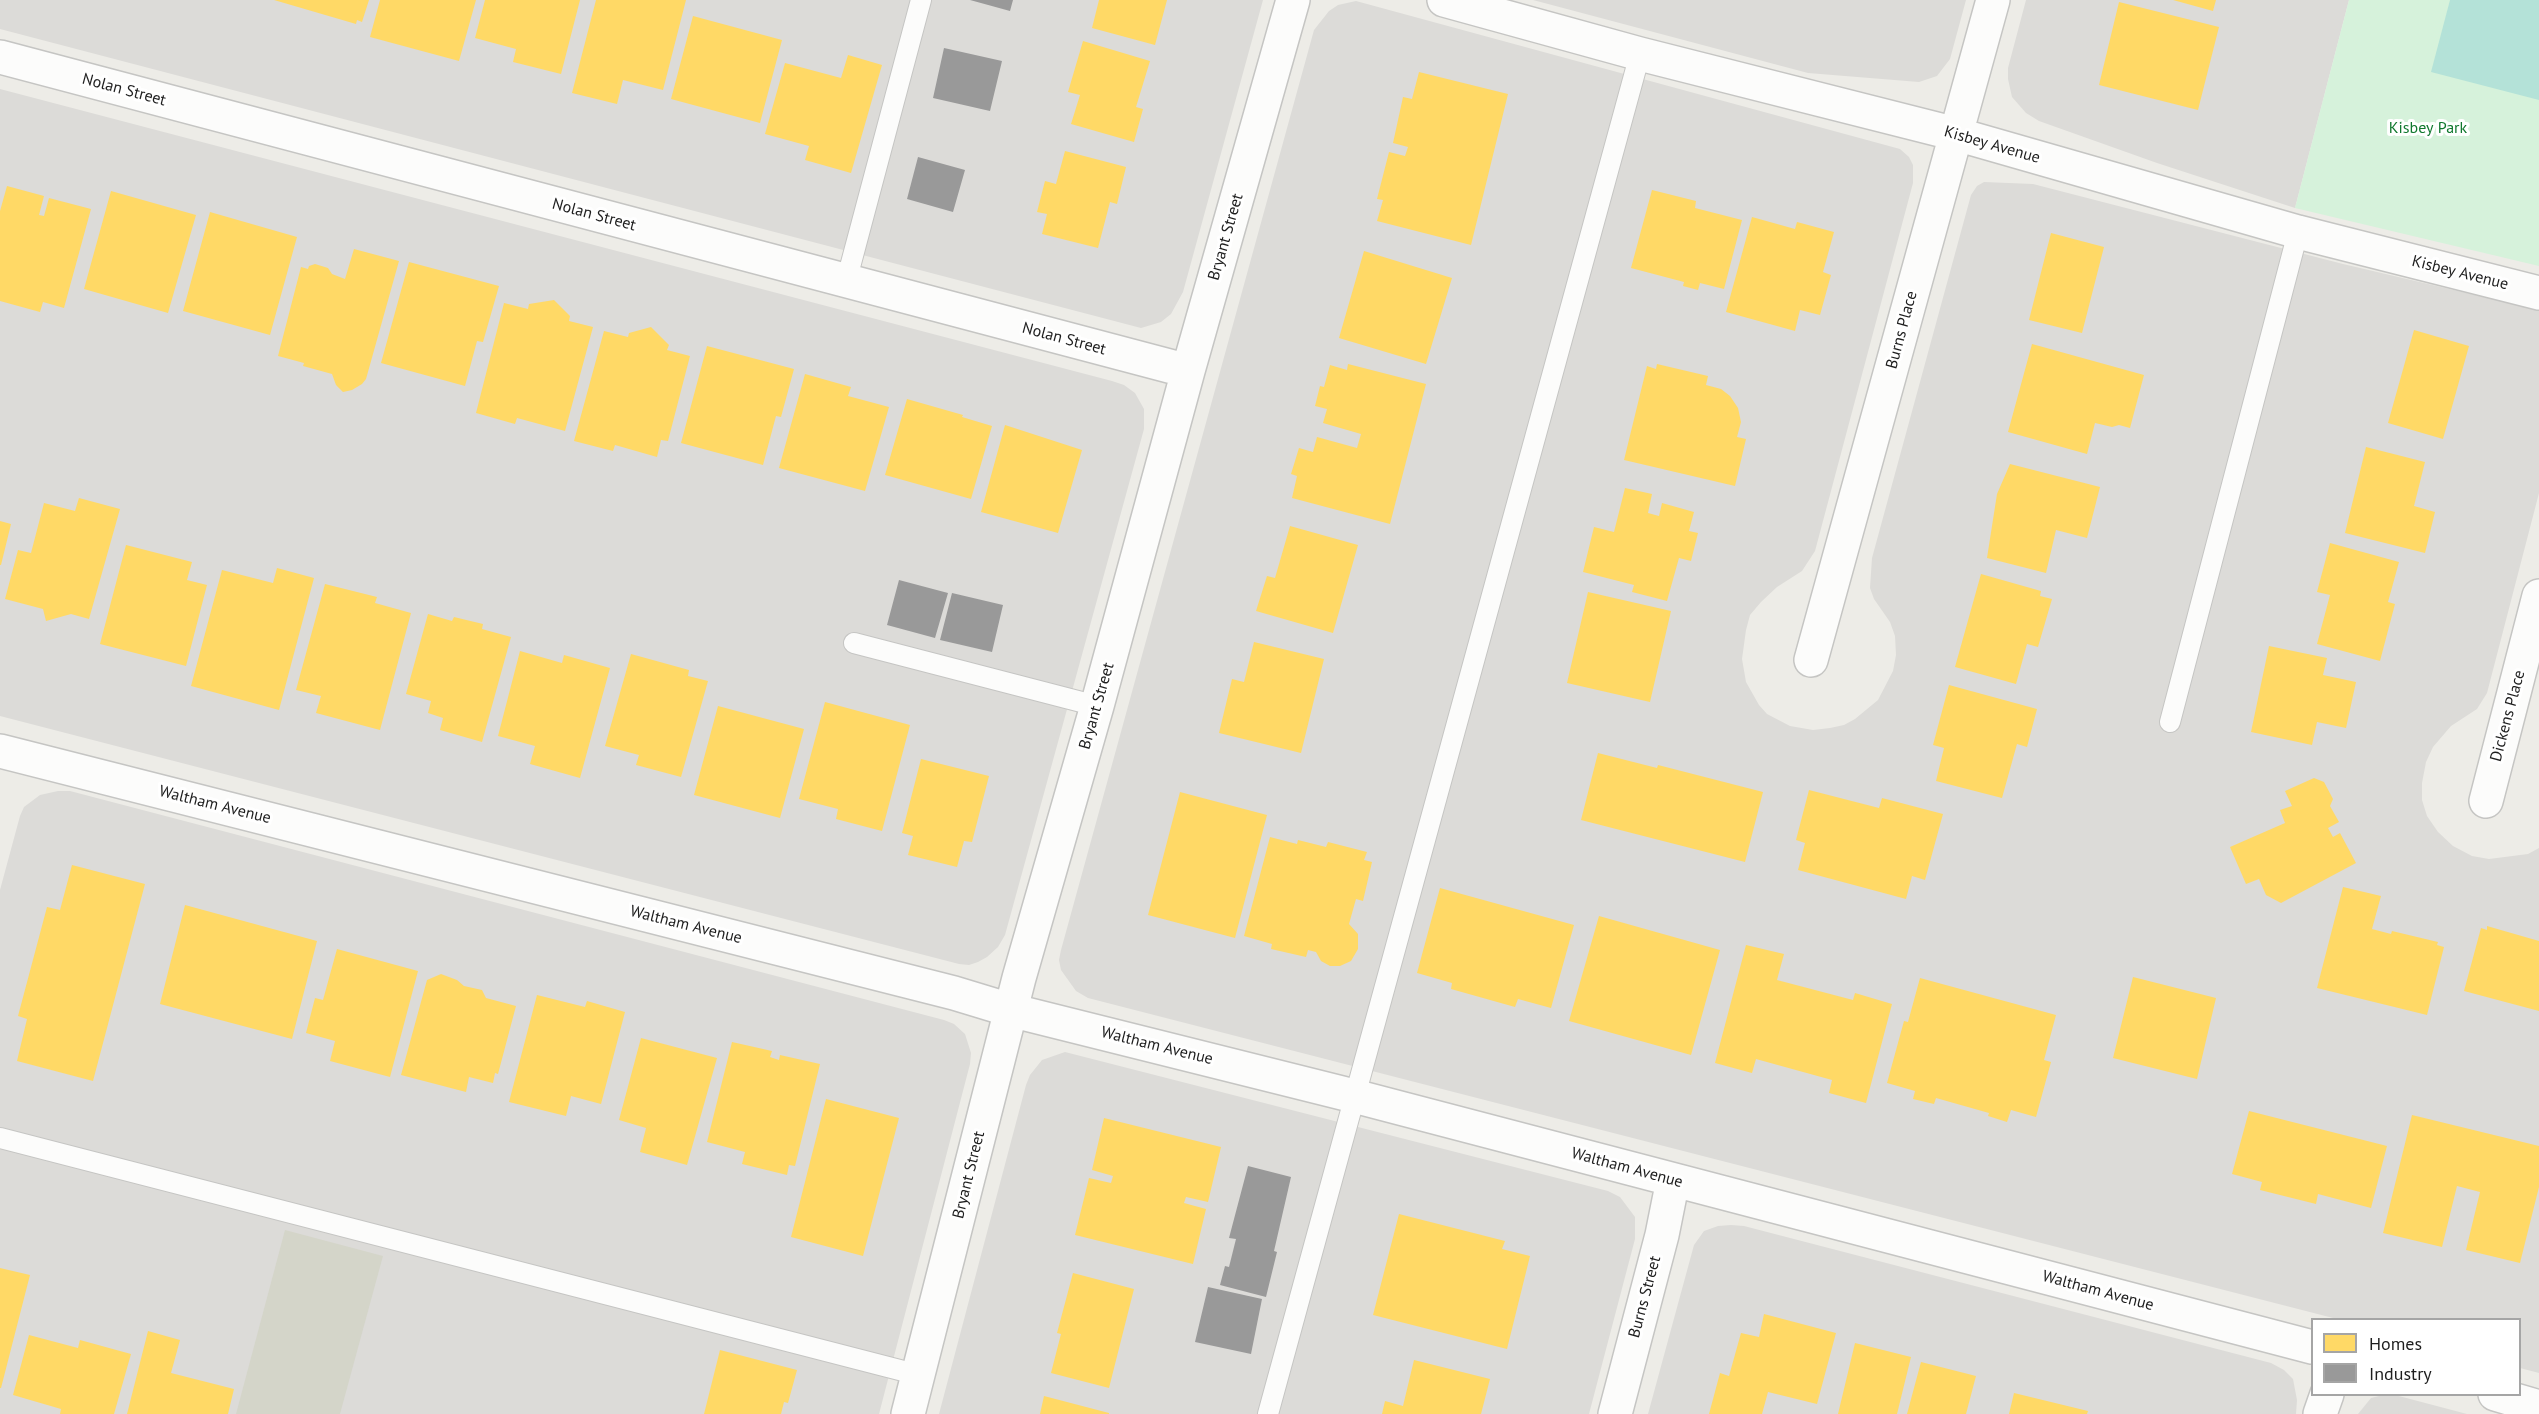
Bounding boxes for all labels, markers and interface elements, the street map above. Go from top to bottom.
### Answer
street label: Nolan Street [80,70,168,110]
park label: Kisbey Park [2389,118,2467,138]
street label: Kisbey Avenue [1942,122,2042,168]
street label: Bryant Street [1204,191,1248,283]
street label: Nolan Street [550,195,638,235]
street label: Kisbey Avenue [2410,252,2510,294]
street label: Burns Place [1882,289,1922,371]
street label: Nolan Street [1020,319,1108,359]
street label: Bryant Street [1075,660,1119,752]
street label: Dickens Place [2487,668,2529,764]
street label: Waltham Avenue [157,782,273,828]
street label: Waltham Avenue [628,902,744,948]
street label: Waltham Avenue [1099,1023,1215,1069]
street label: Bryant Street [949,1129,989,1221]
street label: Waltham Avenue [1569,1144,1685,1192]
street label: Burns Street [1625,1254,1665,1340]
street label: Waltham Avenue [2040,1267,2156,1315]
legend [2311,1318,2521,1396]
text: Homes [2369,1332,2422,1355]
text: Industry [2369,1362,2432,1385]

